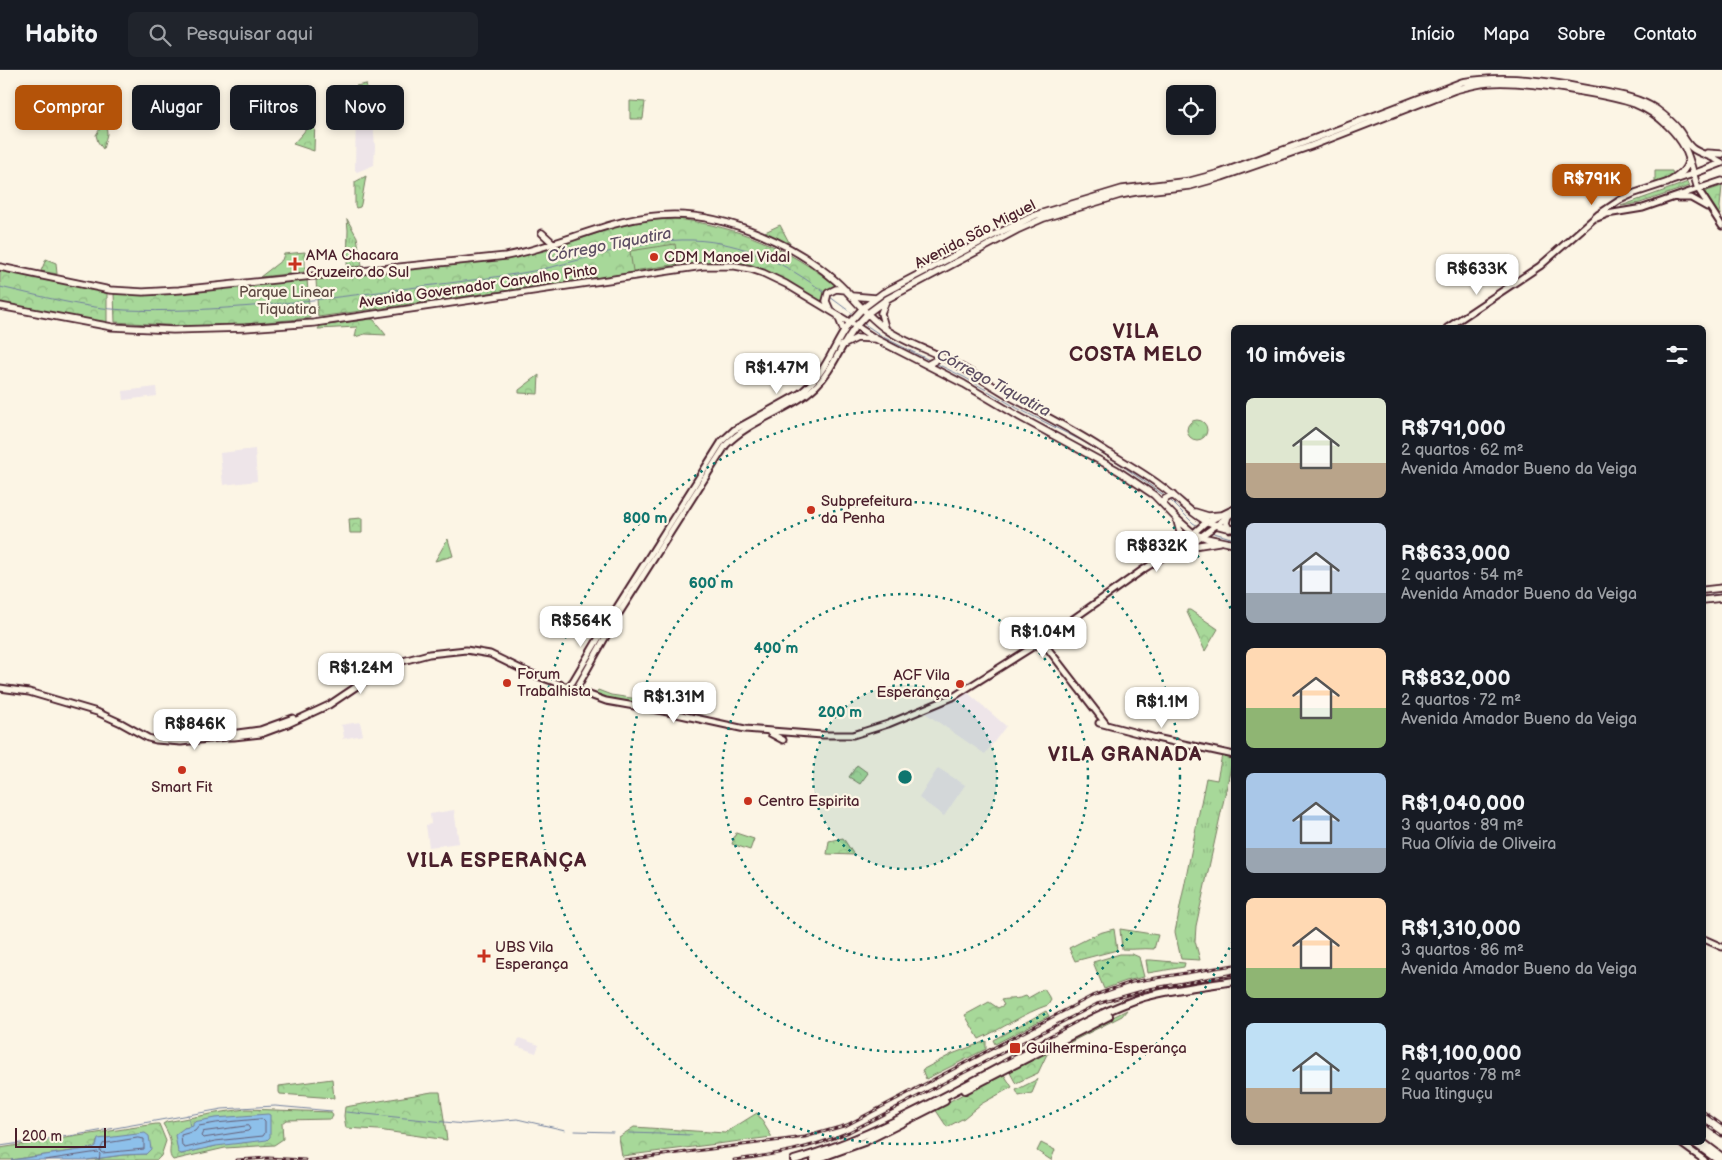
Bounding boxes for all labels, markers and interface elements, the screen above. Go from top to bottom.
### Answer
search box [128,12,478,57]
text: Habito [25,20,98,49]
icon: search [146,21,174,49]
text: Pesquisar aqui [186,23,313,46]
text: Início [1411,24,1455,45]
text: Mapa [1483,24,1529,45]
text: Sobre [1557,24,1605,45]
text: Contato [1633,24,1697,45]
chip: Comprar [15,85,122,130]
chip: Alugar [132,85,220,130]
chip: Filtros [230,85,316,130]
chip: Novo [326,85,404,130]
map controls [1166,85,1216,135]
button: locate [1166,85,1216,135]
pin: R$791K [1551,164,1633,206]
text: R$791K [1563,170,1621,189]
street label: Avenida São Miguel [911,196,1039,273]
water label: Córrego Tiquatira [546,224,673,267]
place label: AMA Chacara Cruzeiro do Sul [306,246,409,282]
place label: CDM Manoel Vidal [664,248,790,267]
marker: CDM Manoel Vidal [648,251,660,263]
pin: R$633K [1436,254,1518,296]
marker: AMA Chacara Cruzeiro do Sul [288,257,302,271]
street label: Avenida Governador Carvalho Pinto [358,260,599,313]
text: R$633K [1447,260,1507,279]
park label: Parque Linear Tiquatira [239,283,336,319]
district label: VILA COSTA MELO [1069,320,1203,367]
icon: filters [1663,341,1691,369]
text: 10 imóveis [1246,343,1345,368]
water label: Córrego Tiquatira [933,345,1053,421]
pin: R$1.47M [731,352,823,395]
text: R$1.47M [745,359,809,378]
text: R$791,000 [1401,416,1506,441]
icon: home [1286,418,1346,478]
text: 2 quartos · 62 m² [1401,441,1524,460]
text: Avenida Amador Bueno da Veiga [1401,460,1637,479]
place label: Subprefeitura da Penha [821,492,913,528]
marker: Subprefeitura da Penha [805,504,817,516]
text: 800 m [623,509,667,528]
pin: R$832K [1116,530,1198,573]
text: R$832K [1127,537,1187,556]
text: R$633,000 [1401,541,1510,566]
icon: home [1286,543,1346,603]
text: 2 quartos · 54 m² [1401,566,1523,585]
text: 600 m [689,574,734,593]
text: Avenida Amador Bueno da Veiga [1401,585,1637,604]
pin: R$564K [540,606,622,648]
text: R$564K [551,612,611,631]
pin: R$1.04M [997,616,1089,659]
text: R$1.04M [1011,623,1075,642]
text: 400 m [754,639,798,658]
pin: R$1.24M [315,652,407,695]
text: R$1.24M [329,659,393,678]
place label: Forum Trabalhista [517,665,591,701]
place label: ACF Vila Esperança [877,666,950,702]
text: R$832,000 [1401,666,1511,691]
icon: home [1286,668,1346,728]
marker: Forum Trabalhista [501,677,513,689]
marker: ACF Vila Esperança [954,678,966,690]
pin: R$1.31M [628,682,720,724]
pin: R$1.1M [1121,686,1203,729]
text: R$1.31M [643,688,705,707]
text: 2 quartos · 72 m² [1401,691,1521,710]
text: R$1.1M [1136,693,1188,712]
text: 200 m [818,703,862,722]
pin: R$846K [154,708,236,751]
text: Avenida Amador Bueno da Veiga [1401,710,1637,729]
text: R$846K [164,715,226,734]
district label: VILA GRANADA [1048,743,1202,767]
marker: Smart Fit [176,764,188,776]
centre of rings [896,768,914,786]
place label: Smart Fit [151,778,213,797]
text: R$1,040,000 [1401,791,1525,816]
place label: Centro Espirita [758,792,859,811]
icon: home [1286,793,1346,853]
marker: Centro Espirita [742,795,754,807]
text: 3 quartos · 89 m² [1401,816,1523,835]
text: Rua Olívia de Oliveira [1401,835,1556,854]
district label: VILA ESPERANÇA [407,849,587,873]
text: R$1,310,000 [1401,916,1521,941]
icon: home [1286,918,1346,978]
place label: UBS Vila Esperança [495,938,568,974]
text: 3 quartos · 86 m² [1401,941,1524,960]
marker: UBS Vila Esperança [477,949,491,963]
text: Avenida Amador Bueno da Veiga [1401,960,1637,979]
place label: Guilhermina-Esperança [1026,1039,1187,1058]
marker: Guilhermina-Esperança [1008,1041,1022,1055]
text: R$1,100,000 [1401,1041,1522,1066]
icon: home [1286,1043,1346,1103]
text: 2 quartos · 78 m² [1401,1066,1521,1085]
text: Rua Itinguçu [1401,1085,1493,1104]
scale bar [15,1125,106,1148]
text: 200 m [22,1128,62,1145]

